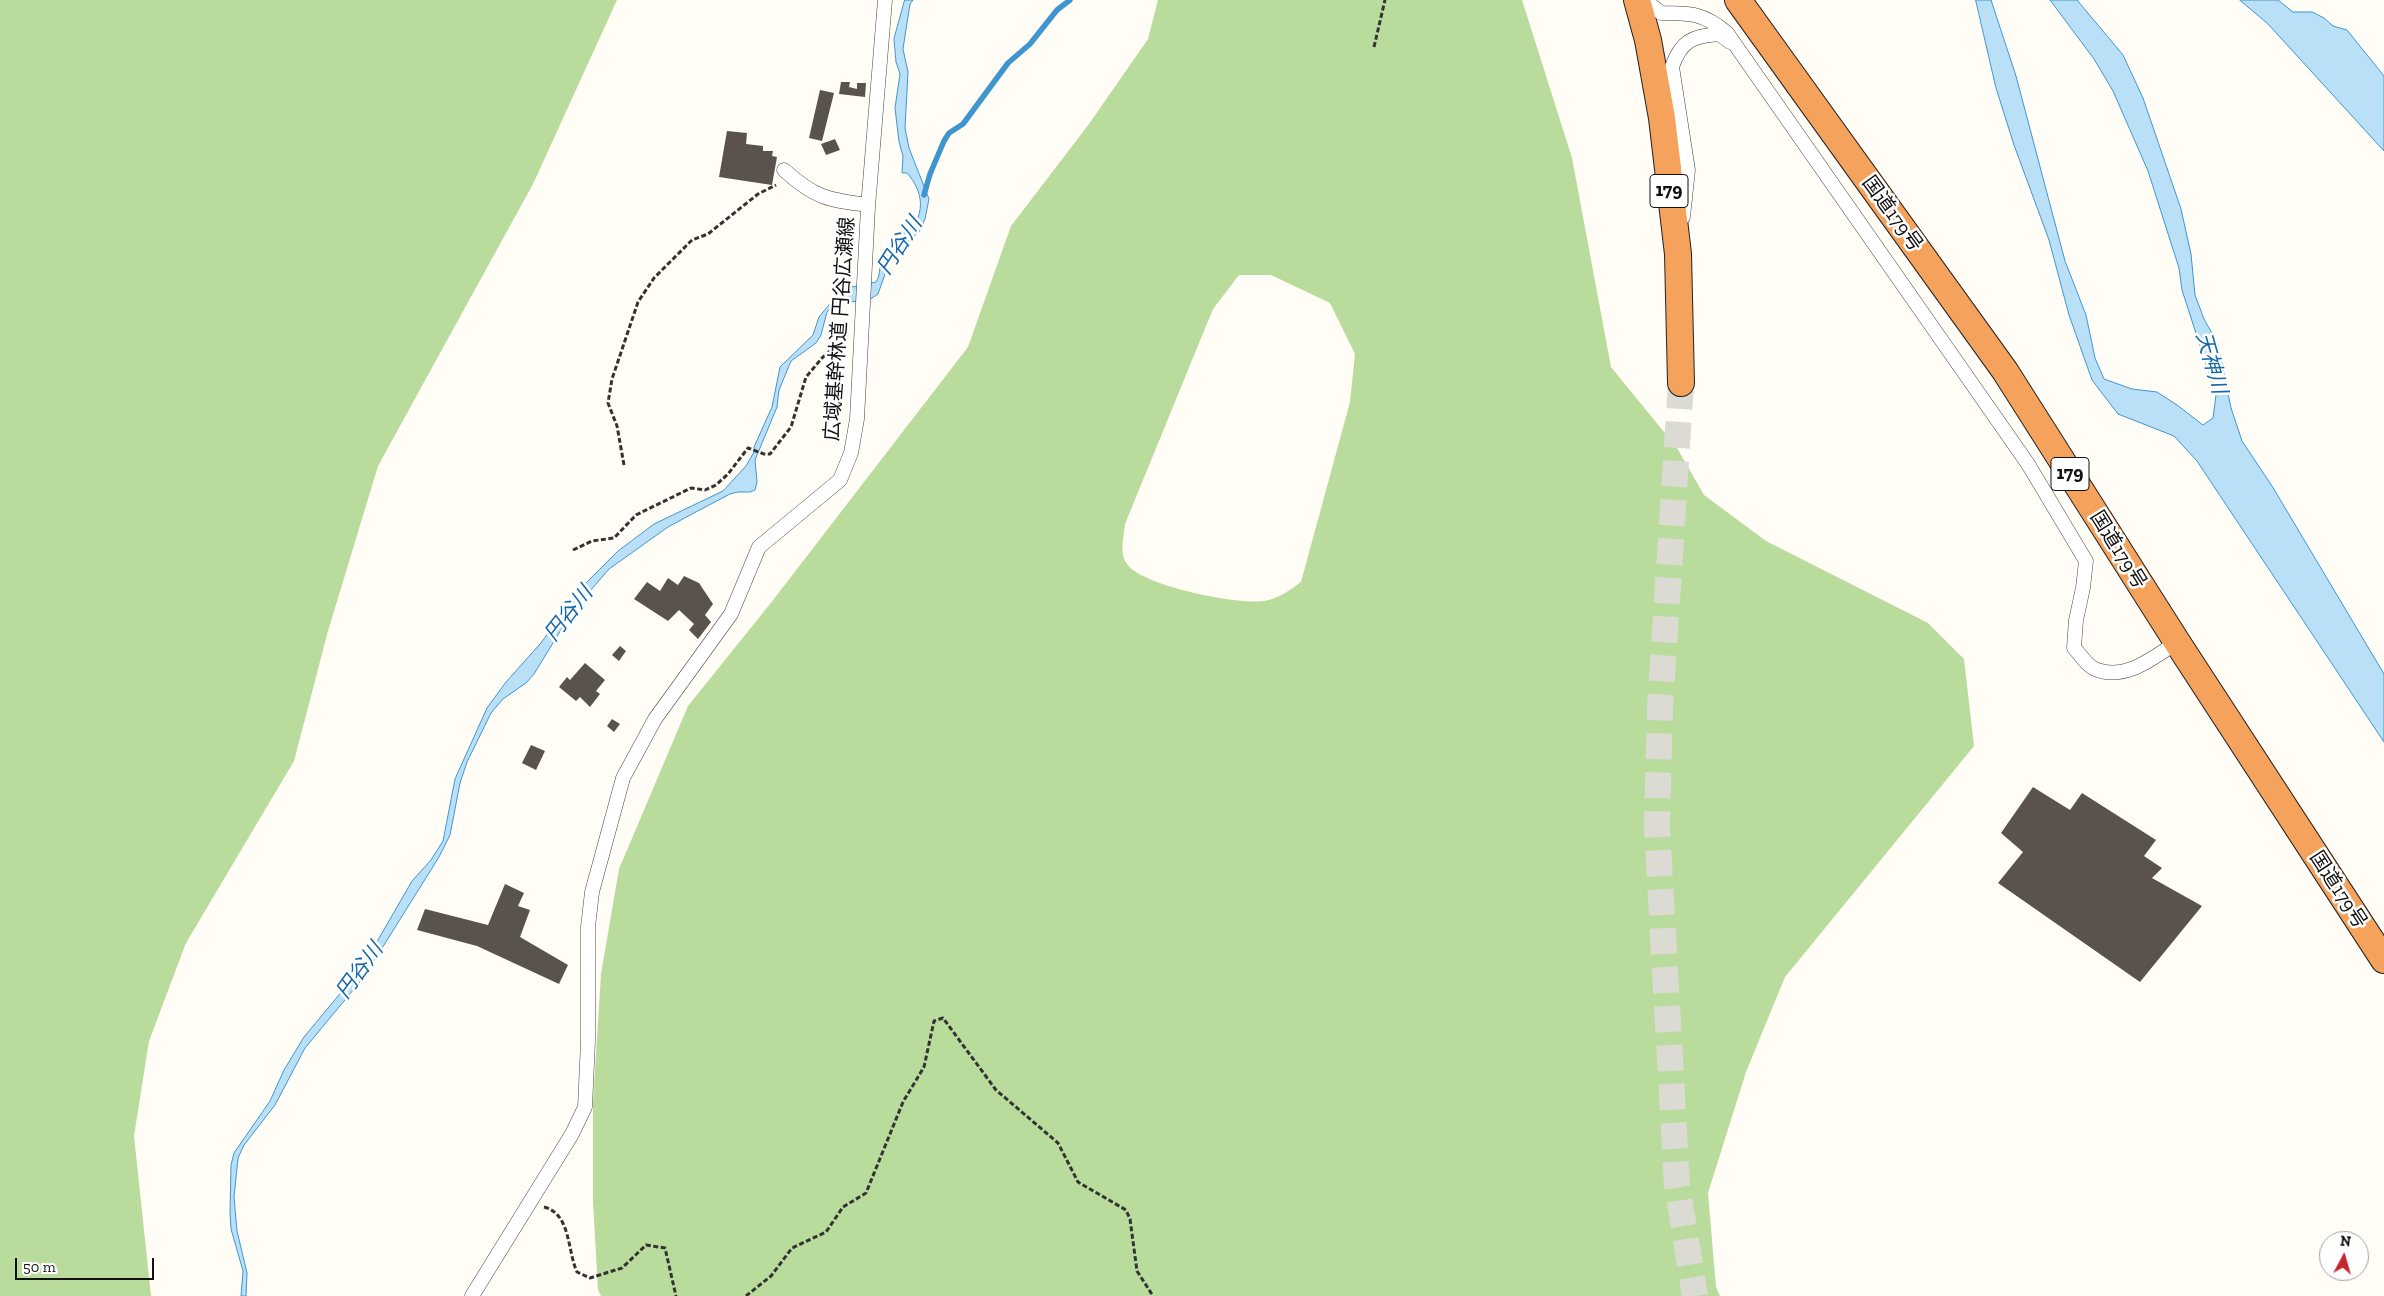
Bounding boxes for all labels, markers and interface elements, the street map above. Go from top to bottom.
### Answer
street label: 国道179号 [1857,172,1927,256]
road number: 179 [1650,175,1688,208]
water label: 円谷川 [872,213,928,279]
street label: 広域基幹林道 円谷広瀬線 [820,216,860,442]
water label: 天神川 [2190,329,2232,397]
road number: 179 [2051,458,2089,490]
street label: 国道179号 [2085,507,2151,593]
water label: 円谷川 [540,581,598,647]
street label: 国道179号 [2304,847,2372,933]
water label: 円谷川 [331,938,389,1004]
north arrow [2319,1231,2369,1281]
text: N [2339,1233,2352,1251]
scale bar [18,1248,156,1280]
text: 50 m [23,1258,56,1276]

